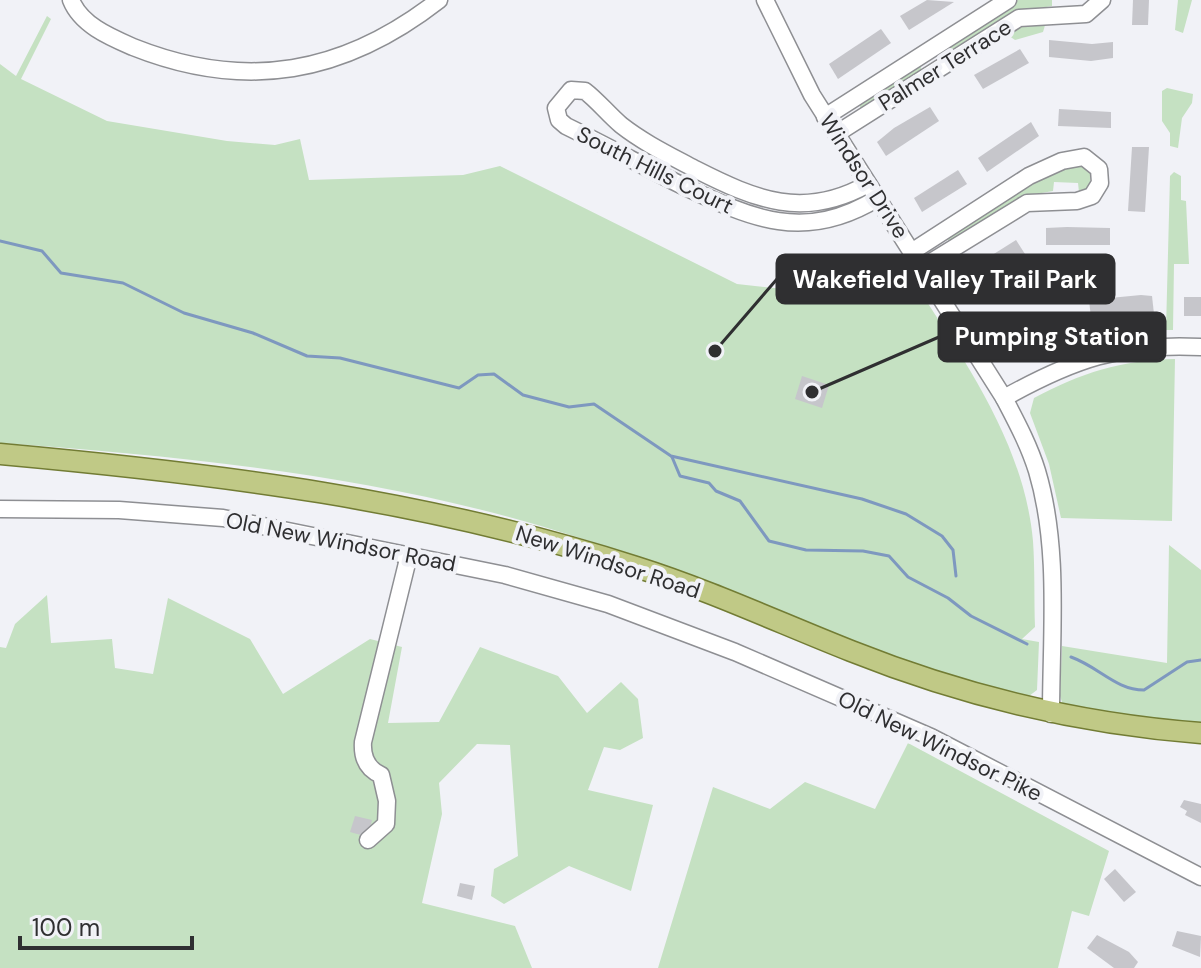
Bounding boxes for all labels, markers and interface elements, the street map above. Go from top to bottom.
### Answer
street label: Palmer Terrace [873,13,1017,117]
street label: Windsor Drive [813,108,915,244]
street label: South Hills Court [572,120,738,220]
callout: Wakefield Valley Trail Park [777,255,1114,303]
text: Wakefield Valley Trail Park [793,264,1098,295]
callout: Pumping Station [939,313,1165,361]
text: Pumping Station [955,321,1149,352]
street label: Old New Windsor Road [223,505,459,579]
street label: New Windsor Road [512,519,704,605]
street label: Old New Windsor Pike [833,684,1047,808]
scale bar [20,900,192,950]
text: 100 m [32,912,100,943]

